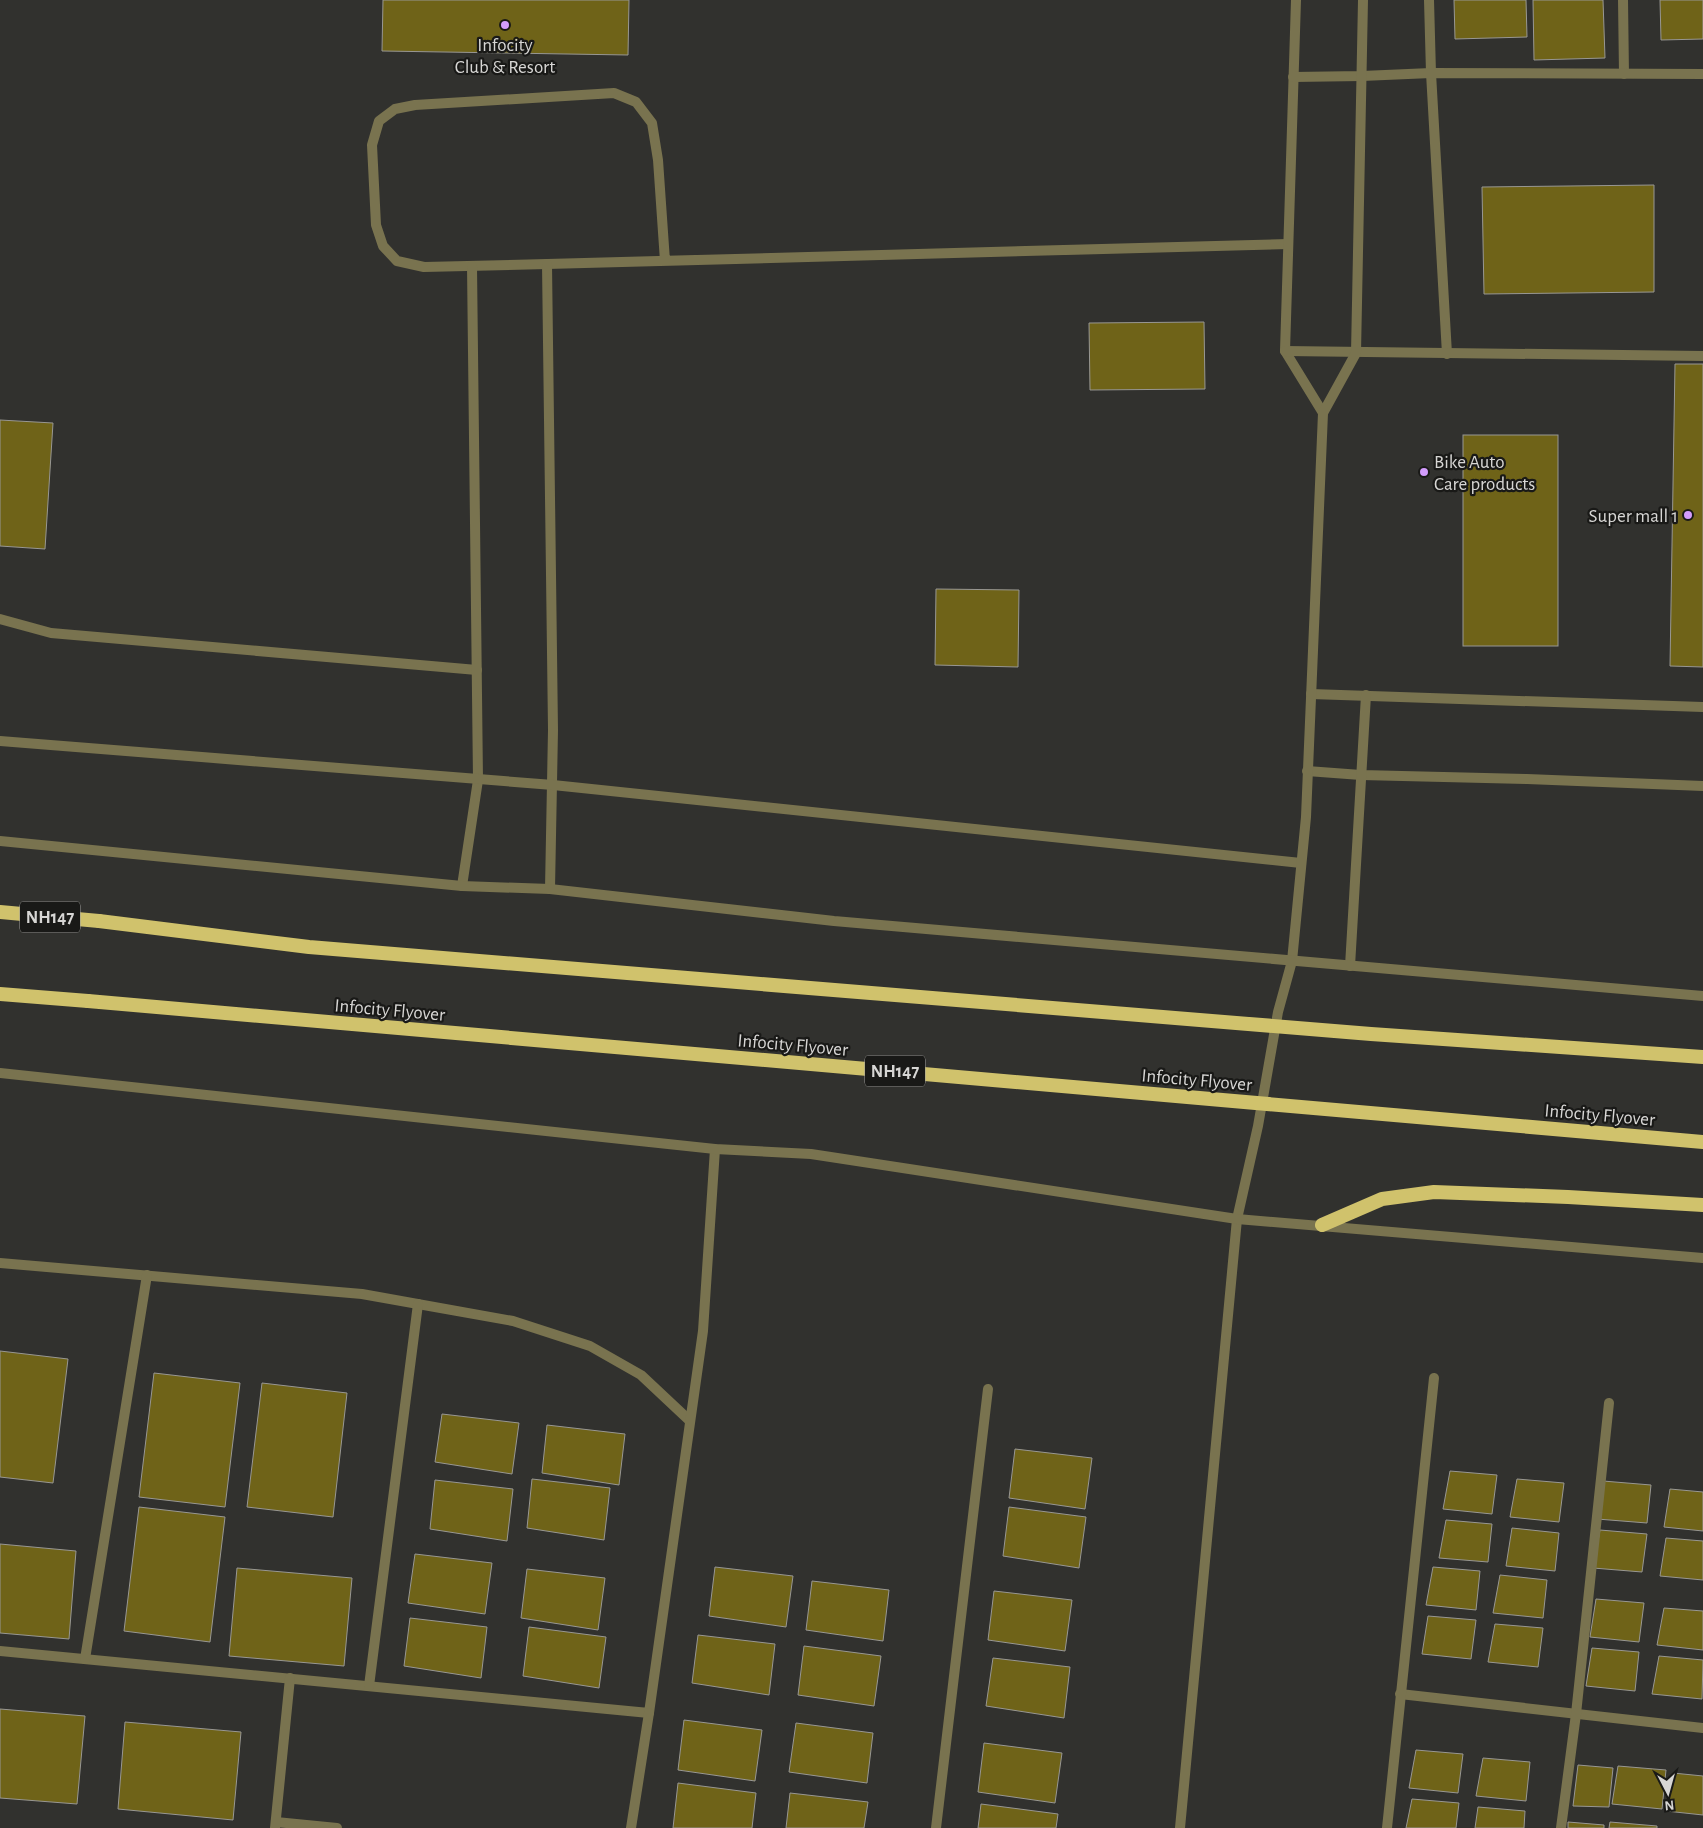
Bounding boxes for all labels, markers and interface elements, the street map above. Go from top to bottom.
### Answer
marker: Infocity Club & Resort [499,19,511,31]
place label: Infocity Club & Resort [455,36,555,77]
place label: Bike Auto Care products [1434,453,1535,494]
marker: Bike Auto Care products [1418,466,1430,478]
place label: Super mall 1 [1589,507,1678,526]
marker: Super mall 1 [1682,509,1694,521]
road number: NH147 [20,902,80,932]
street label: Infocity Flyover [334,996,446,1025]
street label: Infocity Flyover [737,1031,849,1060]
road number: NH147 [865,1056,925,1086]
street label: Infocity Flyover [1141,1066,1253,1095]
street label: Infocity Flyover [1544,1101,1656,1130]
north arrow [1643,1768,1693,1818]
text: N [1664,1797,1675,1812]

